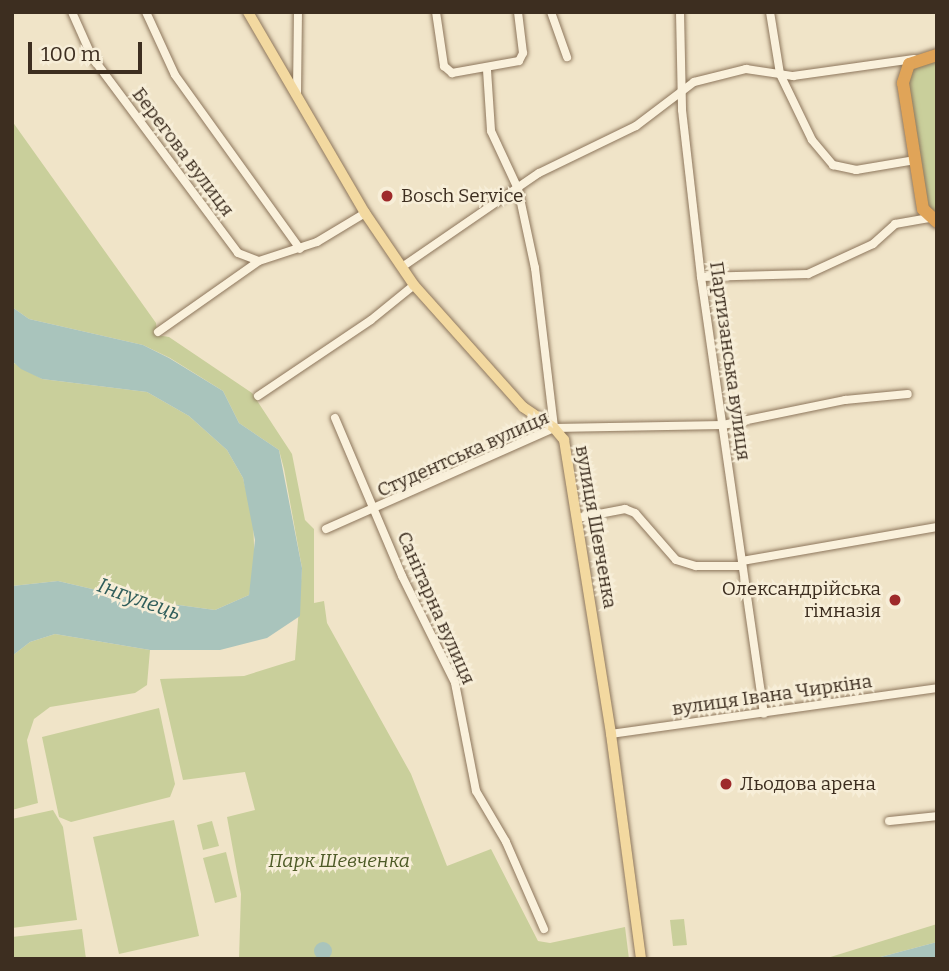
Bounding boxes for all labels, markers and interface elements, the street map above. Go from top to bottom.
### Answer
scale bar [32,28,145,72]
text: 100 m [41,41,101,67]
street label: Берегова вулиця [127,83,239,221]
place label: Bosch Service [401,185,523,207]
marker: Bosch Service [379,188,395,204]
street label: Партизанська вулиця [705,260,755,462]
street label: Студентська вулиця [374,406,552,502]
street label: вулиця Шевченка [570,444,622,610]
street label: Санітарна вулиця [392,528,480,688]
water label: Інгулець [94,572,184,626]
place label: Олександрійська гімназія [722,578,881,622]
marker: Олександрійська гімназія [887,592,903,608]
street label: вулиця Івана Чиркіна [671,670,873,720]
place label: Льодова арена [740,773,876,795]
marker: Льодова арена [718,776,734,792]
park label: Парк Шевченка [268,850,410,872]

